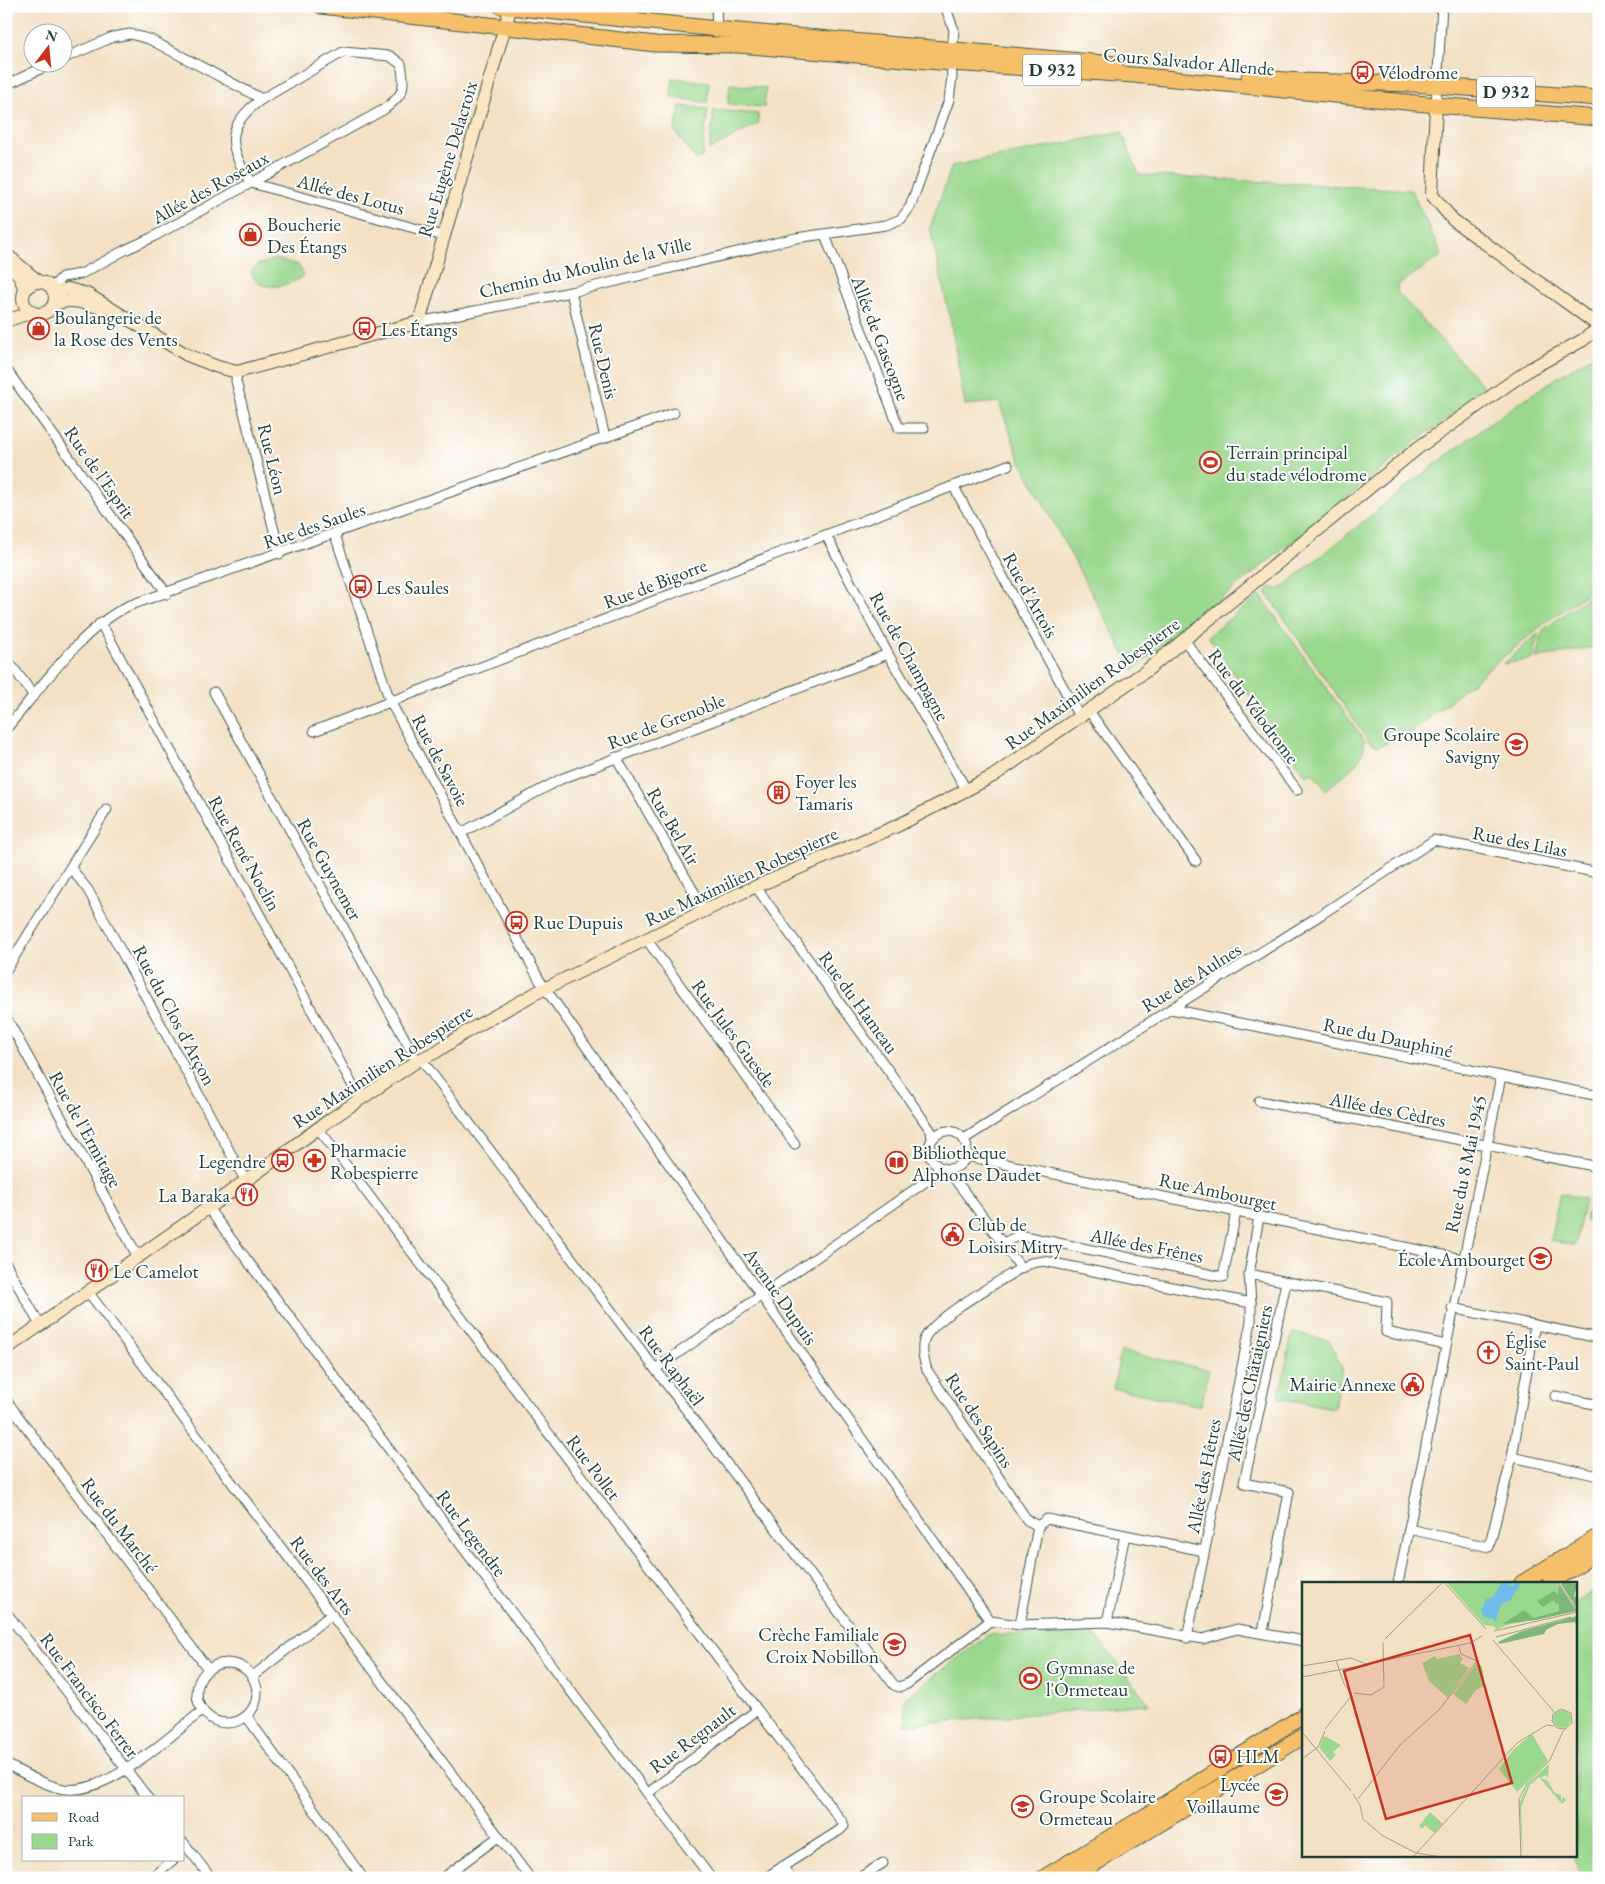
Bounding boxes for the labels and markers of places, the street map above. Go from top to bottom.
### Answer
bus stop icon: Vélodrome [1350,60,1374,84]
place label: Vélodrome [1378,60,1458,85]
place label: Boucherie Des Étangs [267,212,347,259]
shop icon: Boucherie Des Étangs [239,223,263,247]
place label: Boulangerie de la Rose des Vents [54,305,178,352]
shop icon: Boulangerie de la Rose des Vents [26,316,50,340]
bus stop icon: Les Étangs [353,317,377,341]
place label: Les Étangs [381,317,458,342]
place label: Terrain principal du stade vélodrome [1226,440,1367,487]
sports icon: Terrain principal du stade vélodrome [1198,451,1222,475]
bus stop icon: Les Saules [348,575,372,599]
place label: Les Saules [376,575,449,600]
place label: Groupe Scolaire Savigny [1383,722,1501,769]
school or university icon: Groupe Scolaire Savigny [1504,733,1528,757]
place label: Foyer les Tamaris [795,769,857,816]
building icon: Foyer les Tamaris [767,780,791,804]
bus stop icon: Rue Dupuis [505,910,529,934]
place label: Rue Dupuis [533,910,623,935]
place label: Pharmacie Robespierre [330,1138,418,1185]
place label: Bibliothèque Alphonse Daudet [911,1140,1041,1187]
place label: Legendre [198,1149,266,1174]
bus stop icon: Legendre [270,1149,294,1173]
pharmacy icon: Pharmacie Robespierre [302,1149,326,1173]
library icon: Bibliothèque Alphonse Daudet [884,1151,908,1175]
place label: La Baraka [158,1183,230,1208]
restaurant icon: La Baraka [234,1183,258,1207]
place label: Club de Loisirs Mitry [968,1212,1063,1259]
public building icon: Club de Loisirs Mitry [940,1223,964,1247]
place label: École Ambourget [1397,1247,1525,1272]
school or university icon: École Ambourget [1529,1247,1553,1271]
restaurant icon: Le Camelot [85,1259,109,1283]
place label: Le Camelot [113,1259,199,1284]
place label: Église Saint-Paul [1505,1329,1579,1376]
church icon: Église Saint-Paul [1477,1340,1501,1364]
place label: Mairie Annexe [1289,1372,1396,1397]
public building icon: Mairie Annexe [1400,1372,1424,1396]
place label: Crèche Familiale Croix Nobillon [758,1622,879,1669]
school or university icon: Crèche Familiale Croix Nobillon [883,1633,907,1657]
place label: Gymnase de l'Ormeteau [1046,1655,1135,1702]
sports icon: Gymnase de l'Ormeteau [1018,1666,1042,1690]
bus stop icon: HLM [1208,1744,1232,1768]
place label: HLM [1236,1744,1280,1769]
place label: Lycée Voillaume [1186,1772,1260,1819]
school or university icon: Lycée Voillaume [1264,1783,1288,1807]
place label: Groupe Scolaire Ormeteau [1039,1784,1156,1831]
school or university icon: Groupe Scolaire Ormeteau [1011,1795,1035,1819]

